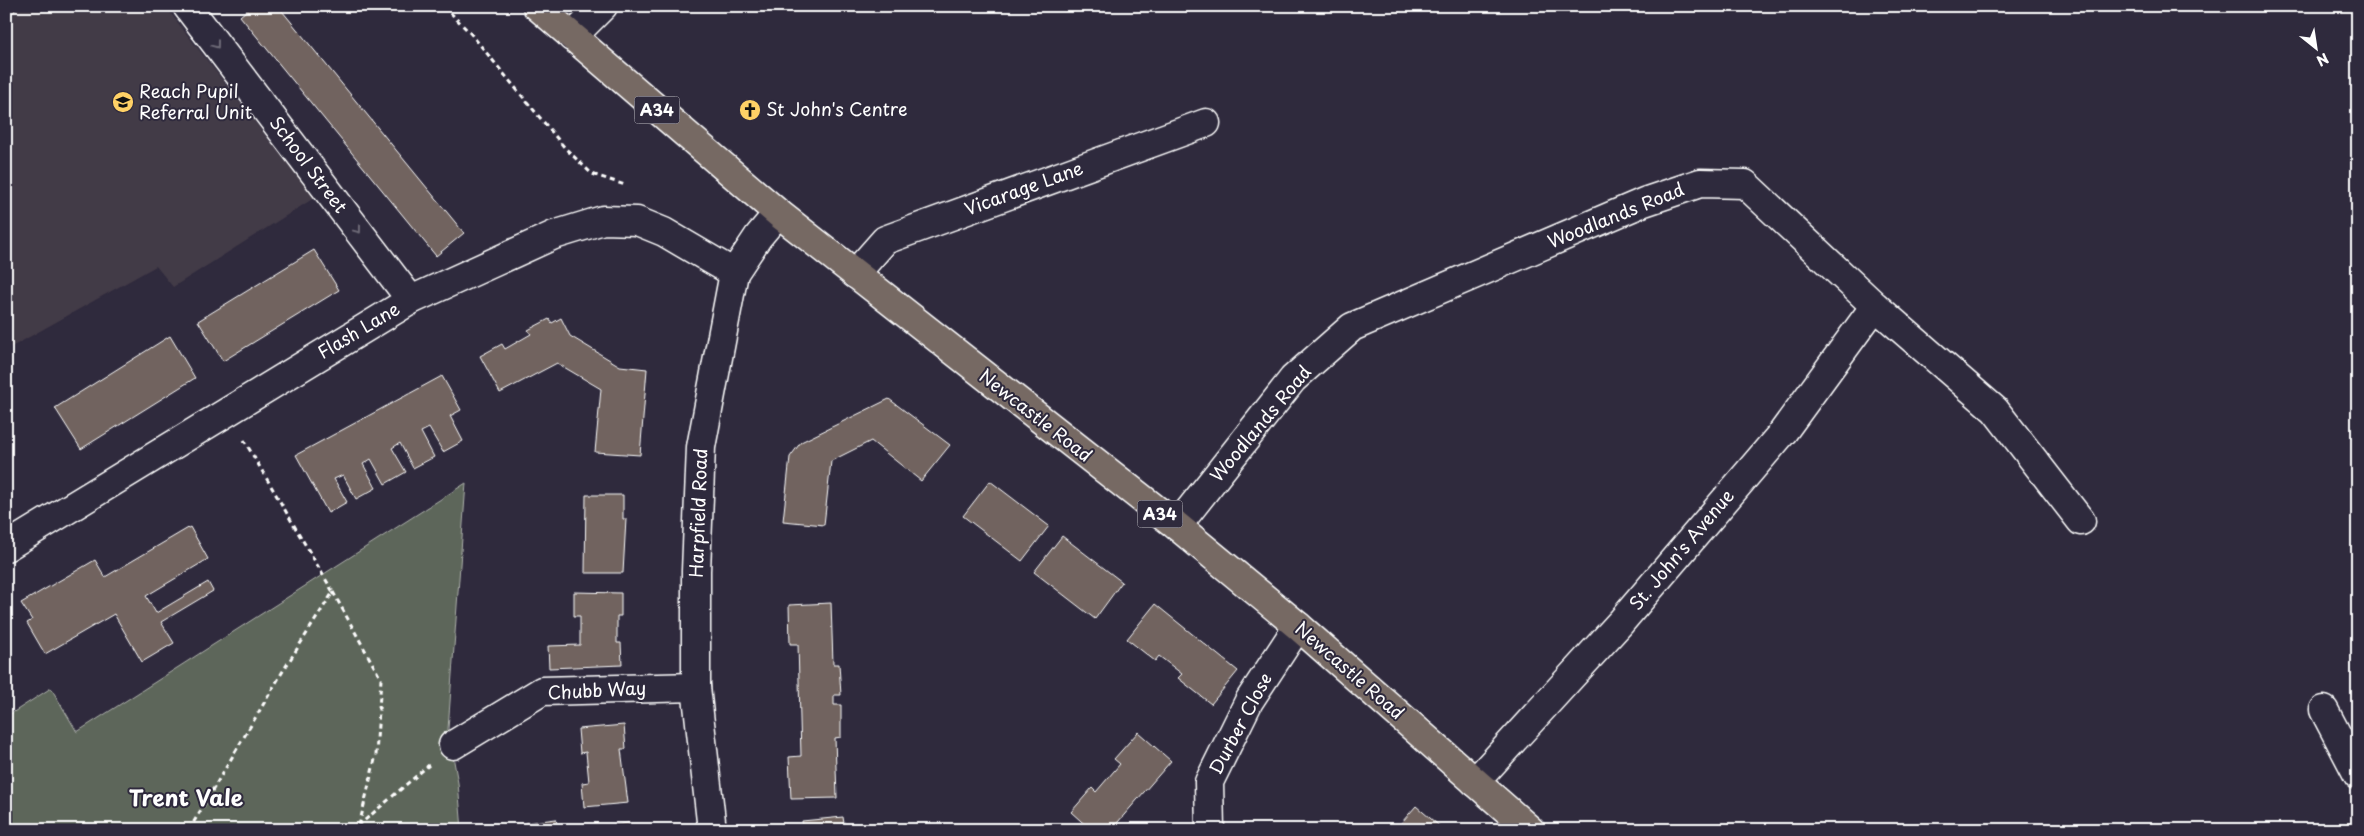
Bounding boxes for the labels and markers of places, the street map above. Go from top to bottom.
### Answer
place label: Reach Pupil Referral Unit [139,77,252,125]
school or university icon: Reach Pupil Referral Unit [111,90,135,114]
place label: St John's Centre [766,95,908,122]
church icon: St John's Centre [738,98,762,122]

